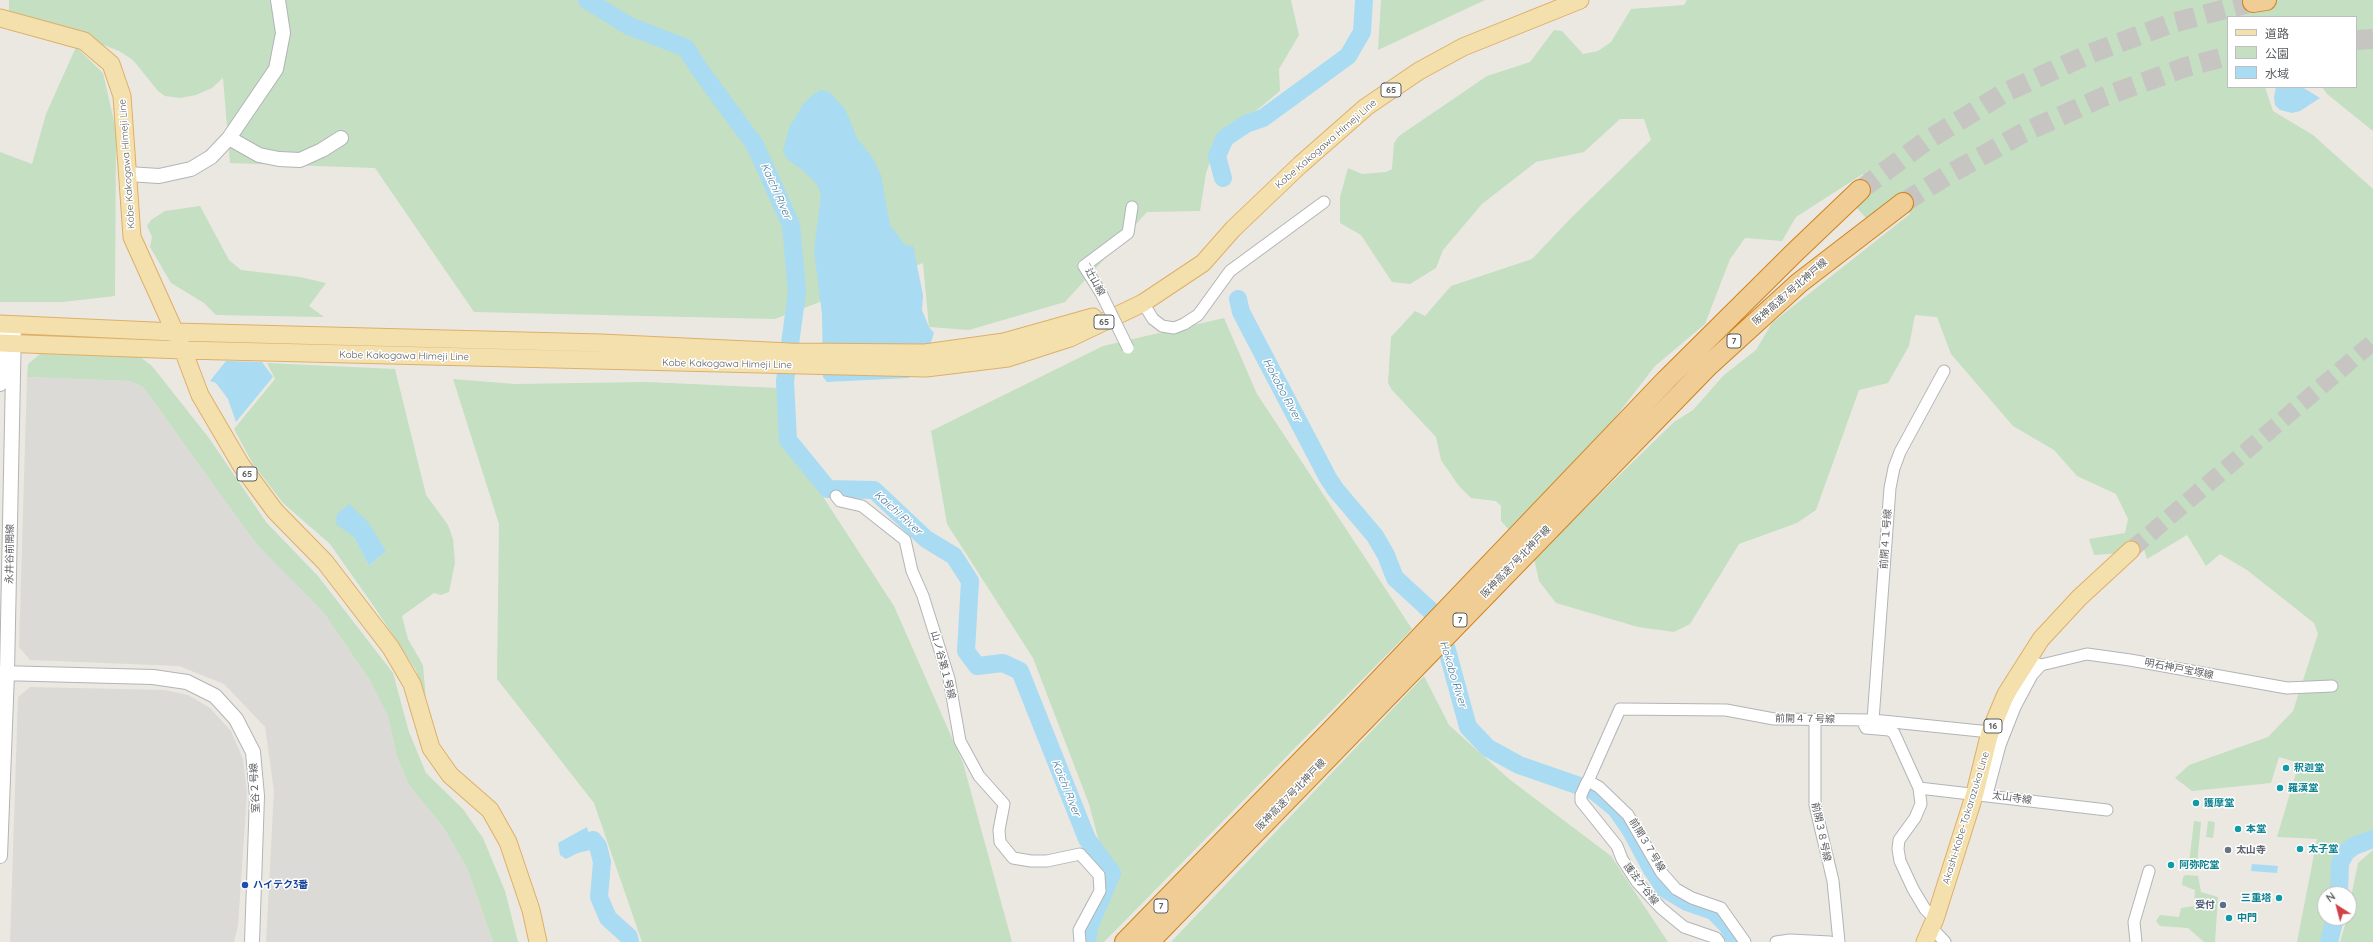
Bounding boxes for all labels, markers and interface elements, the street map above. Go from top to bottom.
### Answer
legend [2227,16,2357,88]
text: 道路 [2265,26,2289,41]
text: 公園 [2265,46,2289,61]
text: 水域 [2265,66,2289,81]
road number: 65 [1381,83,1401,97]
street label: Kobe Kakogawa Himeji Line [1273,97,1379,191]
street label: Kobe Kakogawa Himeji Line [116,99,138,229]
water label: Kaichi River [758,161,794,221]
street label: 阪神高速7号北神戸線 [1750,256,1830,328]
street label: 辻山線 [1083,266,1107,298]
road number: 65 [1094,315,1114,329]
road number: 7 [1727,334,1741,348]
street label: Kobe Kakogawa Himeji Line [339,349,469,363]
water label: Hokobo River [1260,356,1304,424]
street label: Kobe Kakogawa Himeji Line [662,357,792,371]
road number: 65 [237,467,257,481]
water label: Kaichi River [871,488,925,538]
street label: 前開４１号線 [1878,509,1894,569]
street label: 永井谷前開線 [3,524,17,584]
street label: 阪神高速7号北神戸線 [1479,524,1553,600]
road number: 7 [1453,613,1467,627]
street label: 山ノ谷第１号線 [928,630,958,700]
water label: Hokobo River [1437,639,1469,709]
street label: 明石神戸宝塚線 [2143,656,2215,682]
street label: 前開４７号線 [1775,712,1835,726]
road number: 16 [1984,719,2002,733]
street label: Akashi-Kobe-Takarazuka Line [1940,750,1992,886]
street label: 阪神高速7号北神戸線 [1254,757,1328,833]
water label: Kaichi River [1049,758,1083,818]
place label: 釈迦堂 [2294,762,2324,774]
street label: 室谷２号線 [248,763,262,813]
marker: 釈迦堂 [2281,763,2291,773]
place label: 羅漢堂 [2288,782,2318,794]
marker: 羅漢堂 [2275,783,2285,793]
street label: 太山寺線 [1991,789,2033,807]
place label: 護摩堂 [2204,797,2234,809]
marker: 護摩堂 [2191,798,2201,808]
street label: 前開３８号線 [1809,801,1833,863]
street label: 前開３７号線 [1626,816,1668,874]
place label: 本堂 [2246,823,2266,835]
marker: 本堂 [2233,824,2243,834]
place label: 太子堂 [2308,843,2338,855]
place label: 太山寺 [2236,844,2266,856]
marker: 太子堂 [2295,844,2305,854]
marker: 太山寺 [2223,845,2233,855]
place label: 阿弥陀堂 [2179,859,2219,871]
marker: 阿弥陀堂 [2166,860,2176,870]
street label: 護法ケ谷線 [1621,861,1661,907]
place label: ハイテク3番 [253,879,308,891]
marker: ハイテク3番 [240,880,250,890]
north arrow [2317,886,2357,926]
text: N [2323,889,2338,905]
place label: 三重塔 [2241,892,2271,904]
marker: 三重塔 [2274,893,2284,903]
road number: 7 [1154,899,1168,913]
place label: 受付 [2195,899,2215,911]
marker: 受付 [2218,900,2228,910]
place label: 中門 [2237,912,2257,924]
marker: 中門 [2224,913,2234,923]

